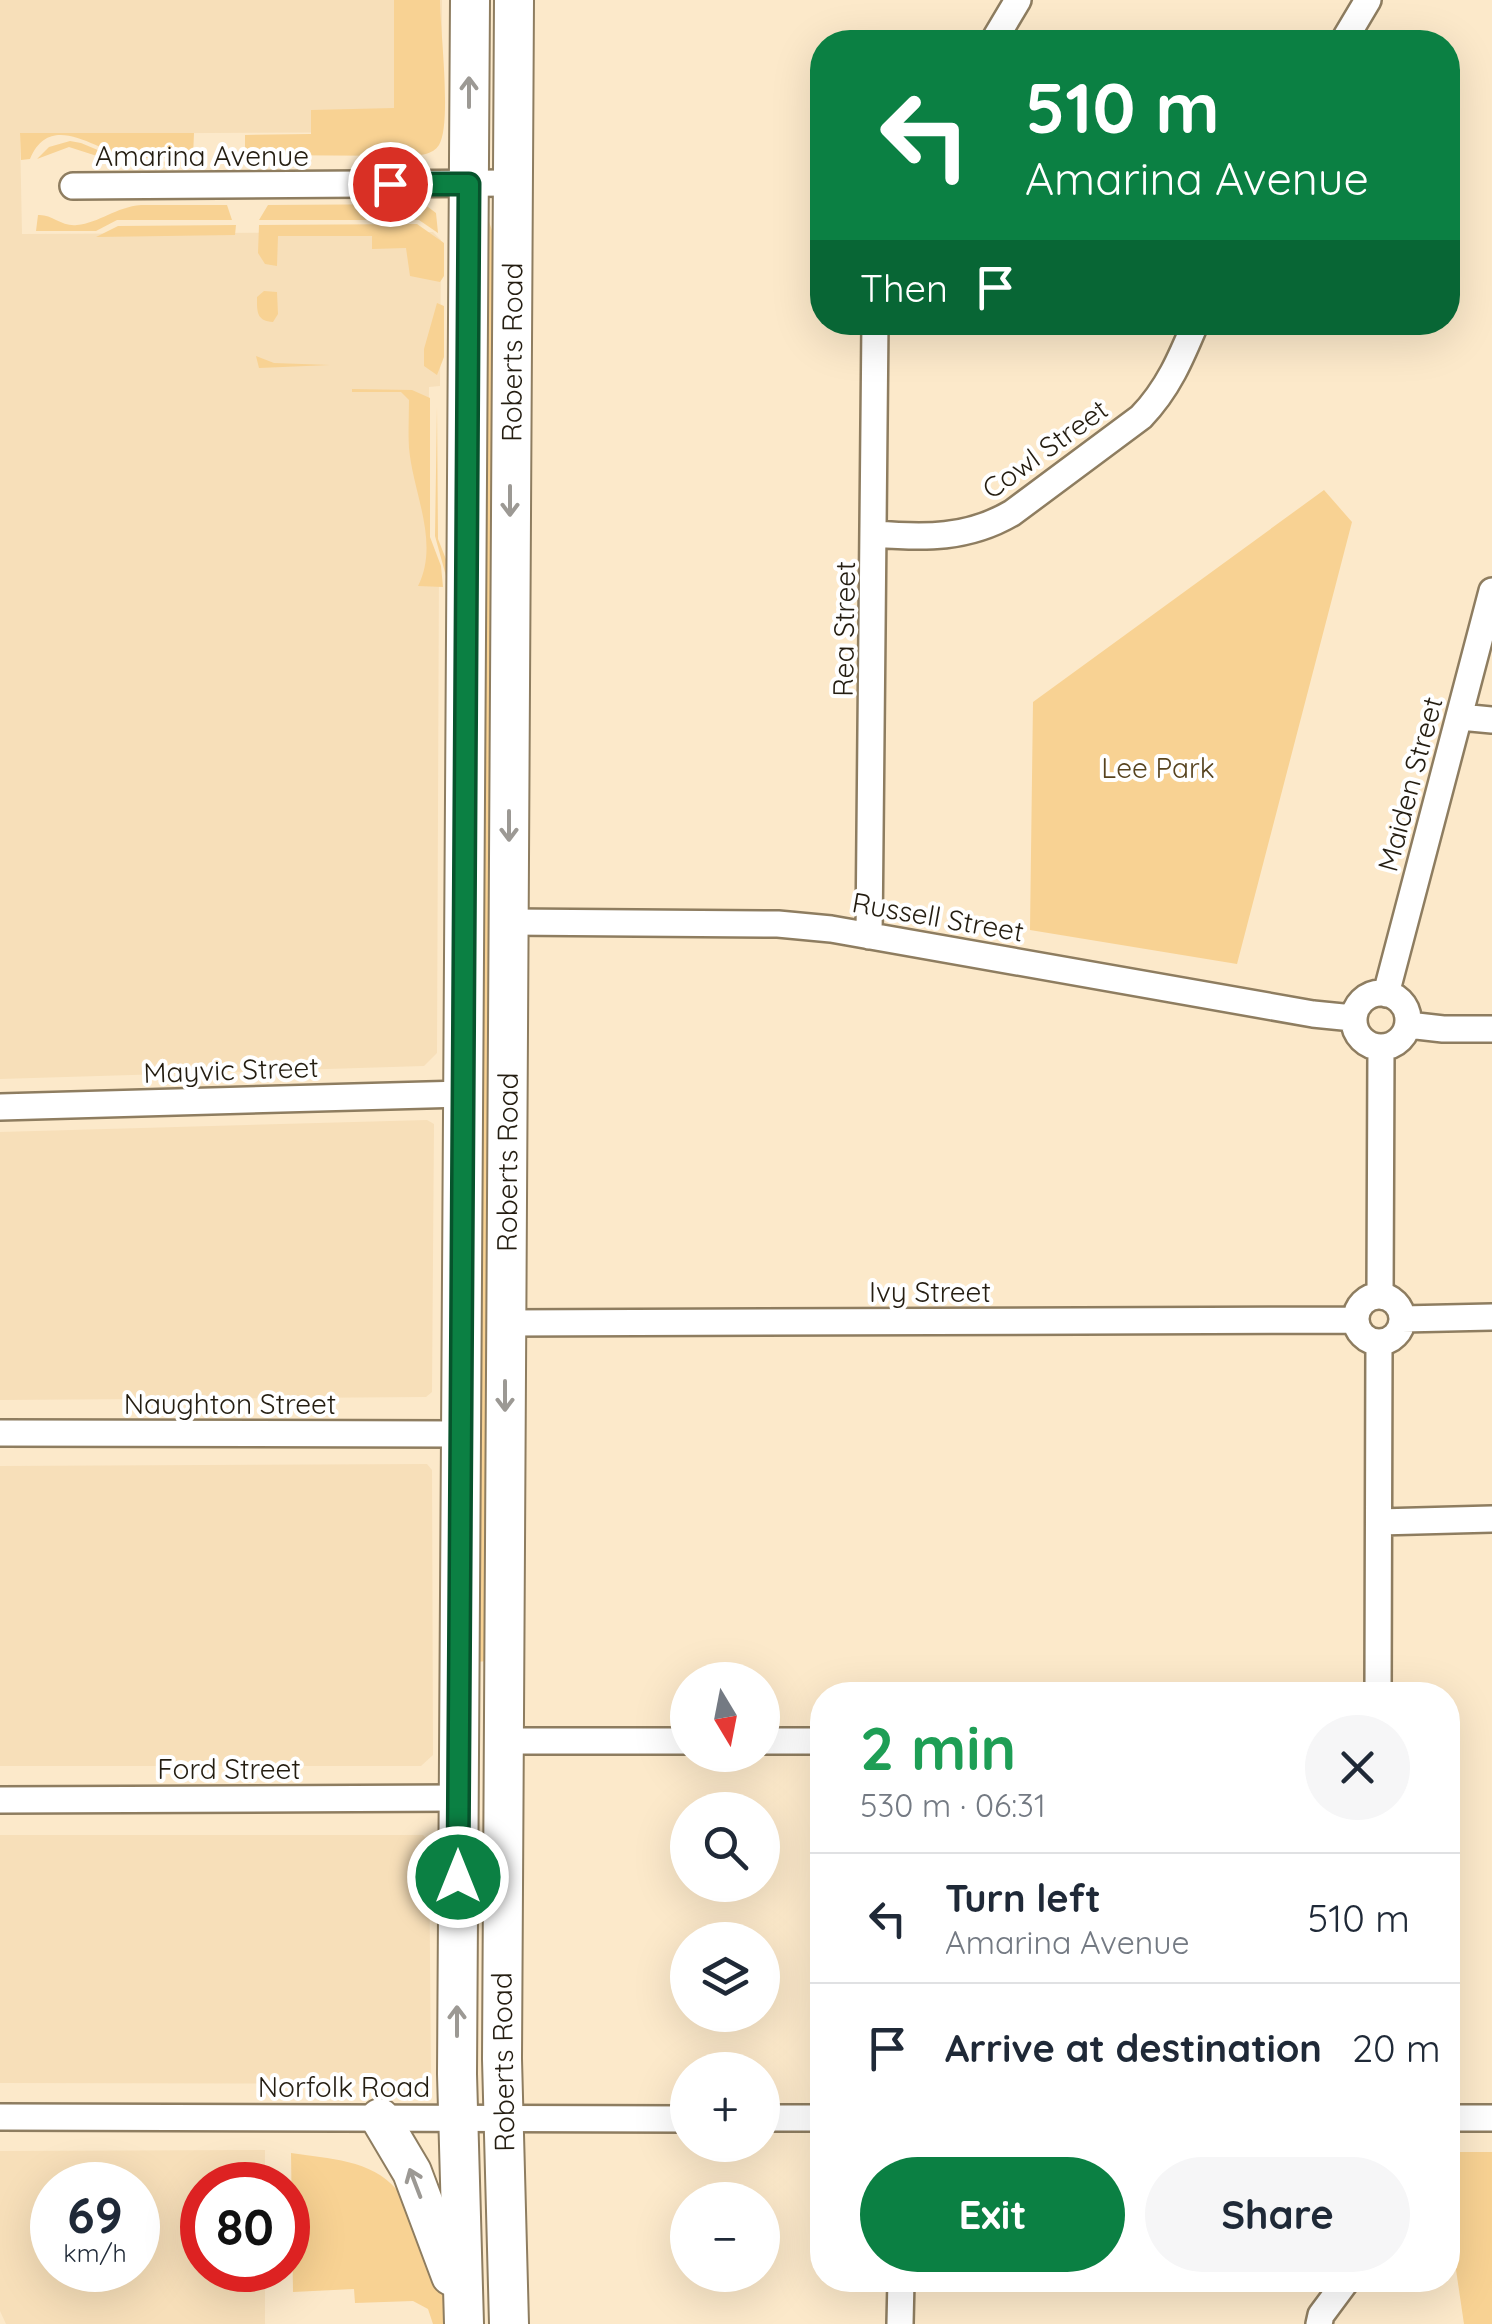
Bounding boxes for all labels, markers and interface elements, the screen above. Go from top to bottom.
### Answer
text: 510 m [1025,63,1220,151]
icon: left [860,70,990,200]
one-way arrow [460,76,478,108]
street label: Amarina Avenue [95,138,309,173]
pin [348,142,433,227]
text: Amarina Avenue [1025,150,1369,206]
icon: arrive [363,157,418,212]
icon: arrive [968,260,1023,315]
street label: Roberts Road [493,262,529,442]
text: Then [860,264,948,312]
street label: Cowl Street [975,391,1114,506]
one-way arrow [501,485,520,517]
street label: Rea Street [825,561,862,697]
street label: Maiden Street [1369,693,1450,875]
park label: Lee Park [1101,750,1215,785]
one-way arrow [500,810,518,842]
street label: Russell Street [850,884,1027,949]
street label: Mayvic Street [143,1049,319,1090]
street label: Roberts Road [489,1072,525,1252]
street label: Ivy Street [869,1274,991,1309]
one-way arrow [496,1380,514,1412]
street label: Naughton Street [124,1386,336,1421]
north arrow [670,1662,780,1772]
map controls [670,1662,780,2292]
text: 2 min [860,1710,1016,1785]
button: close [1305,1715,1410,1820]
street label: Ford Street [157,1751,301,1786]
text: 530 m · 06:31 [860,1785,1046,1825]
button: search [670,1792,780,1902]
position arrow [406,1825,510,1929]
text: Turn left [945,1874,1101,1922]
icon: left [860,1891,915,1946]
text: 510 m [1308,1894,1410,1942]
button: layers [670,1922,780,2032]
text: Amarina Avenue [945,1922,1190,1962]
street label: Roberts Road [483,1972,522,2152]
one-way arrow [448,2005,466,2038]
icon: arrive [860,2021,915,2076]
text: Arrive at destination [945,2024,1322,2072]
text: 20 m [1352,2024,1441,2072]
button: + [670,2052,780,2162]
street label: Norfolk Road [258,2069,430,2104]
button: Exit [860,2157,1125,2272]
button: Share [1145,2157,1410,2272]
speed limit sign: 80 [180,2162,310,2292]
one-way arrow [405,2168,423,2199]
button: − [670,2182,780,2292]
text: 69 [67,2183,123,2246]
text: km/h [63,2237,127,2268]

